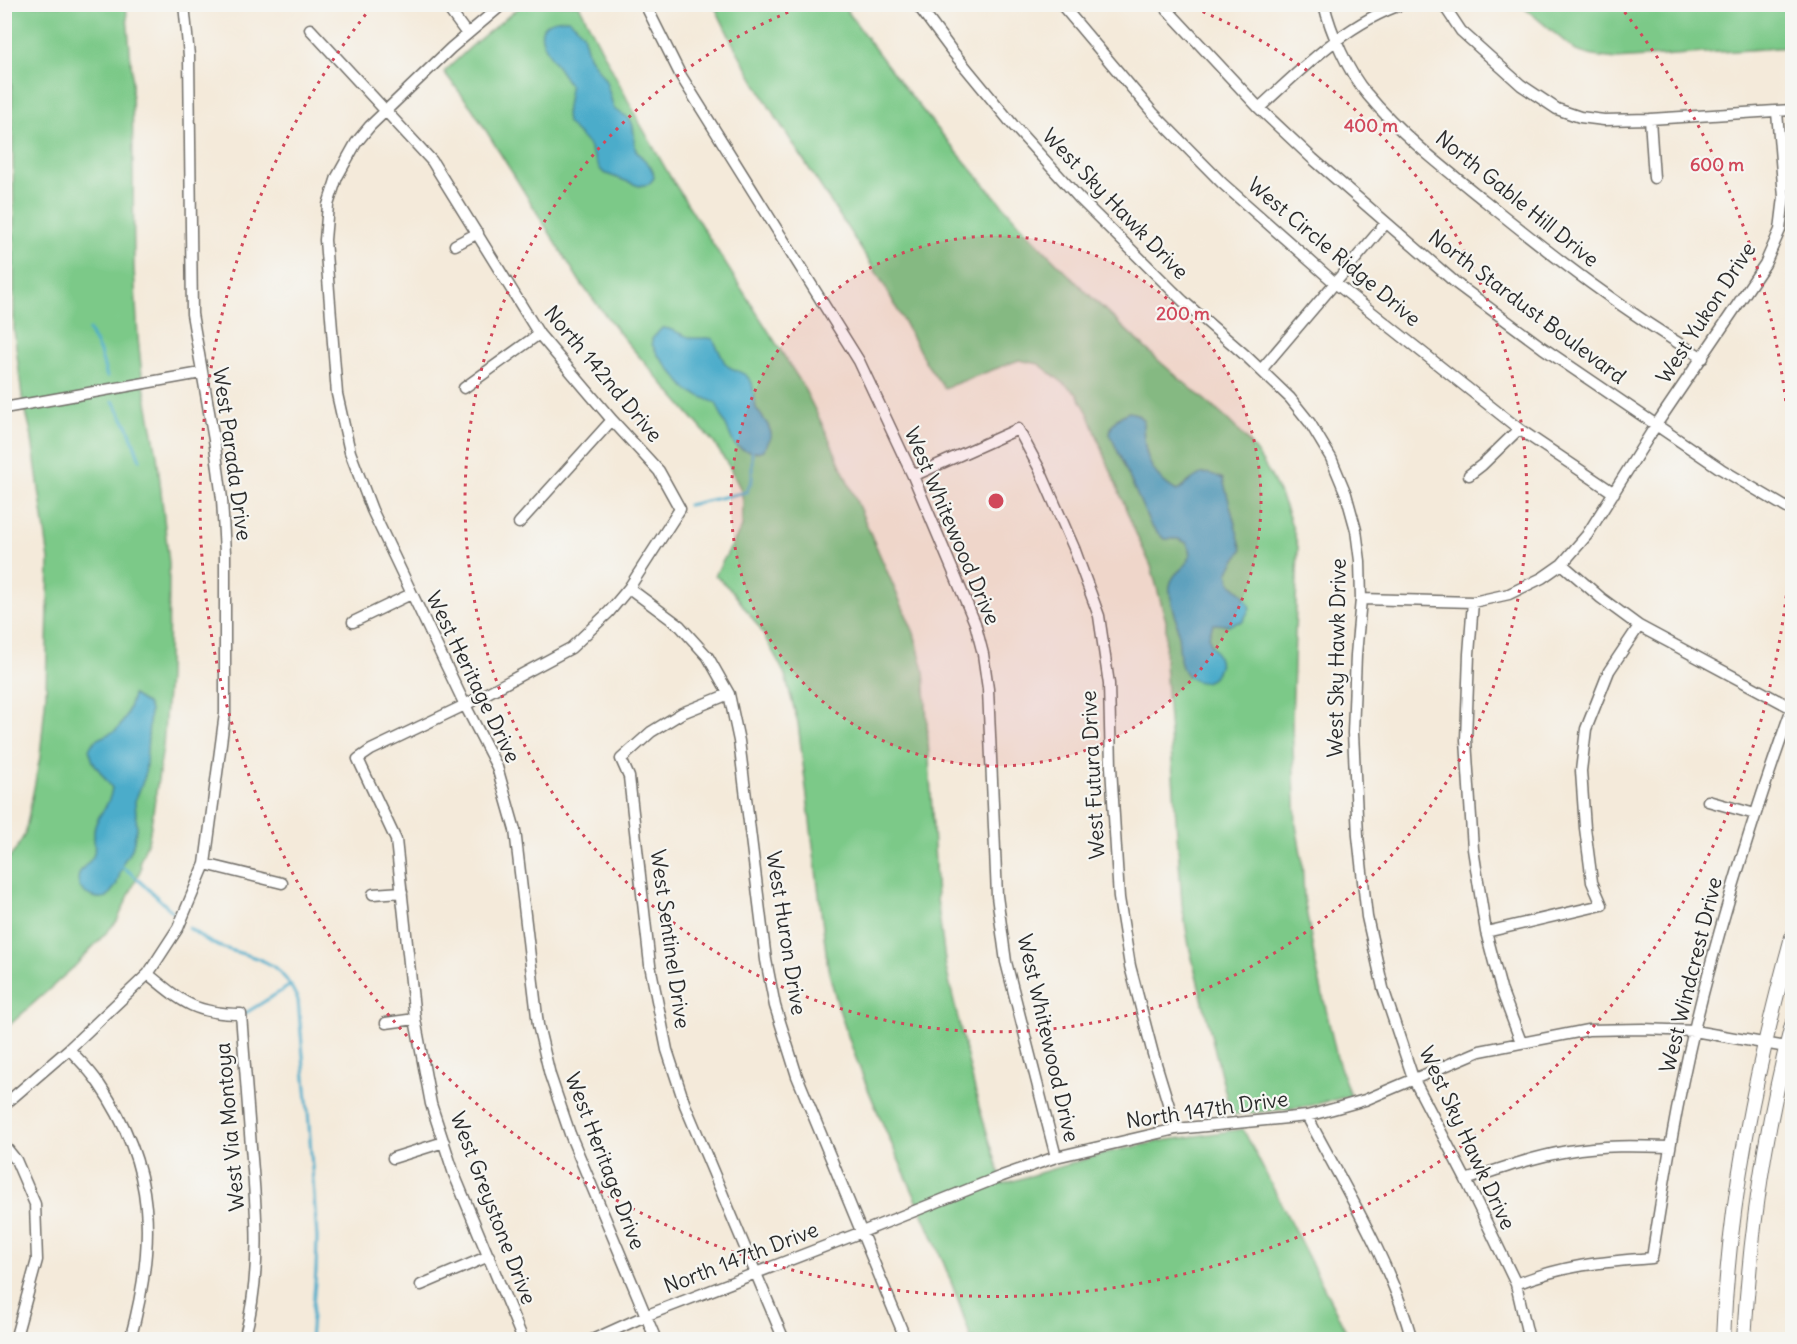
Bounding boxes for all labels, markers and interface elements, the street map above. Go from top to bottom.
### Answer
text: 400 m [1344,114,1398,137]
street label: West Sky Hawk Drive [1036,123,1194,285]
street label: North Gable Hill Drive [1430,124,1605,273]
text: 600 m [1690,153,1744,176]
street label: West Circle Ridge Drive [1242,171,1426,332]
street label: North Stardust Boulevard [1423,223,1631,390]
street label: West Yukon Drive [1650,237,1761,389]
street label: North 142nd Drive [538,300,668,447]
text: 200 m [1156,302,1210,325]
street label: West Parada Drive [207,366,258,542]
street label: West Whitewood Drive [899,423,1006,629]
centre of rings [986,491,1006,511]
street label: West Sky Hawk Drive [1321,558,1352,758]
street label: West Heritage Drive [420,587,527,767]
street label: West Futura Drive [1075,690,1110,860]
street label: West Sentinel Drive [645,848,696,1030]
street label: West Huron Drive [760,849,813,1017]
street label: West Windcrest Drive [1653,874,1728,1076]
street label: West Whitewood Drive [1011,931,1086,1144]
street label: West Via Montoya [209,1041,250,1213]
street label: West Sky Hawk Drive [1413,1042,1522,1234]
street label: West Heritage Drive [559,1068,652,1253]
street label: North 147th Drive [1124,1085,1290,1134]
street label: West Greystone Drive [444,1108,543,1308]
street label: North 147th Drive [660,1216,822,1299]

